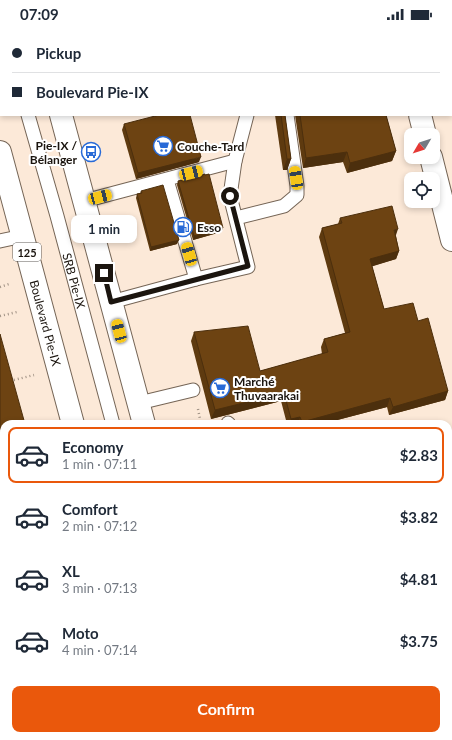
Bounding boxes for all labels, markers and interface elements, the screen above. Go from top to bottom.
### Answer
text: 07:09 [20,5,59,23]
text: Pickup [36,44,81,62]
text: Boulevard Pie-IX [36,83,148,101]
north arrow [404,128,440,164]
map controls [404,128,440,208]
supermarket icon: Couche-Tard [152,135,174,157]
place label: Pie-IX / Bélanger [30,138,78,167]
place label: Couche-Tard [177,139,244,154]
bus stop icon: Pie-IX / Bélanger [80,141,102,163]
car [178,164,204,182]
car [288,165,304,191]
button: locate [404,172,440,208]
route start [221,187,239,205]
car [87,188,113,206]
callout: 1 min [71,215,137,243]
fuel station icon: Esso [172,216,194,238]
place label: Esso [197,220,221,235]
text: 1 min [88,221,120,237]
car [180,241,198,267]
road number: 125 [13,243,41,261]
street label: SRB Pie-IX [60,251,89,310]
route end [95,264,113,282]
street label: Boulevard Pie-IX [27,278,65,368]
car [110,318,128,344]
place label: Marché Thuvaarakai [234,374,299,403]
supermarket icon: Marché Thuvaarakai [209,377,231,399]
icon: car [14,437,50,473]
text: Economy [62,438,123,456]
text: $2.83 [400,446,438,464]
text: 1 min · 07:11 [62,456,137,472]
icon: car [14,499,50,535]
text: Comfort [62,500,118,518]
text: $3.82 [400,508,438,526]
text: 2 min · 07:12 [62,518,137,534]
icon: car [14,561,50,597]
text: XL [62,562,80,580]
text: $4.81 [400,570,438,588]
text: 3 min · 07:13 [62,580,137,596]
icon: car [14,623,50,659]
text: Moto [62,624,99,642]
text: $3.75 [400,632,438,650]
text: 4 min · 07:14 [62,642,137,658]
button: Confirm [12,686,440,732]

